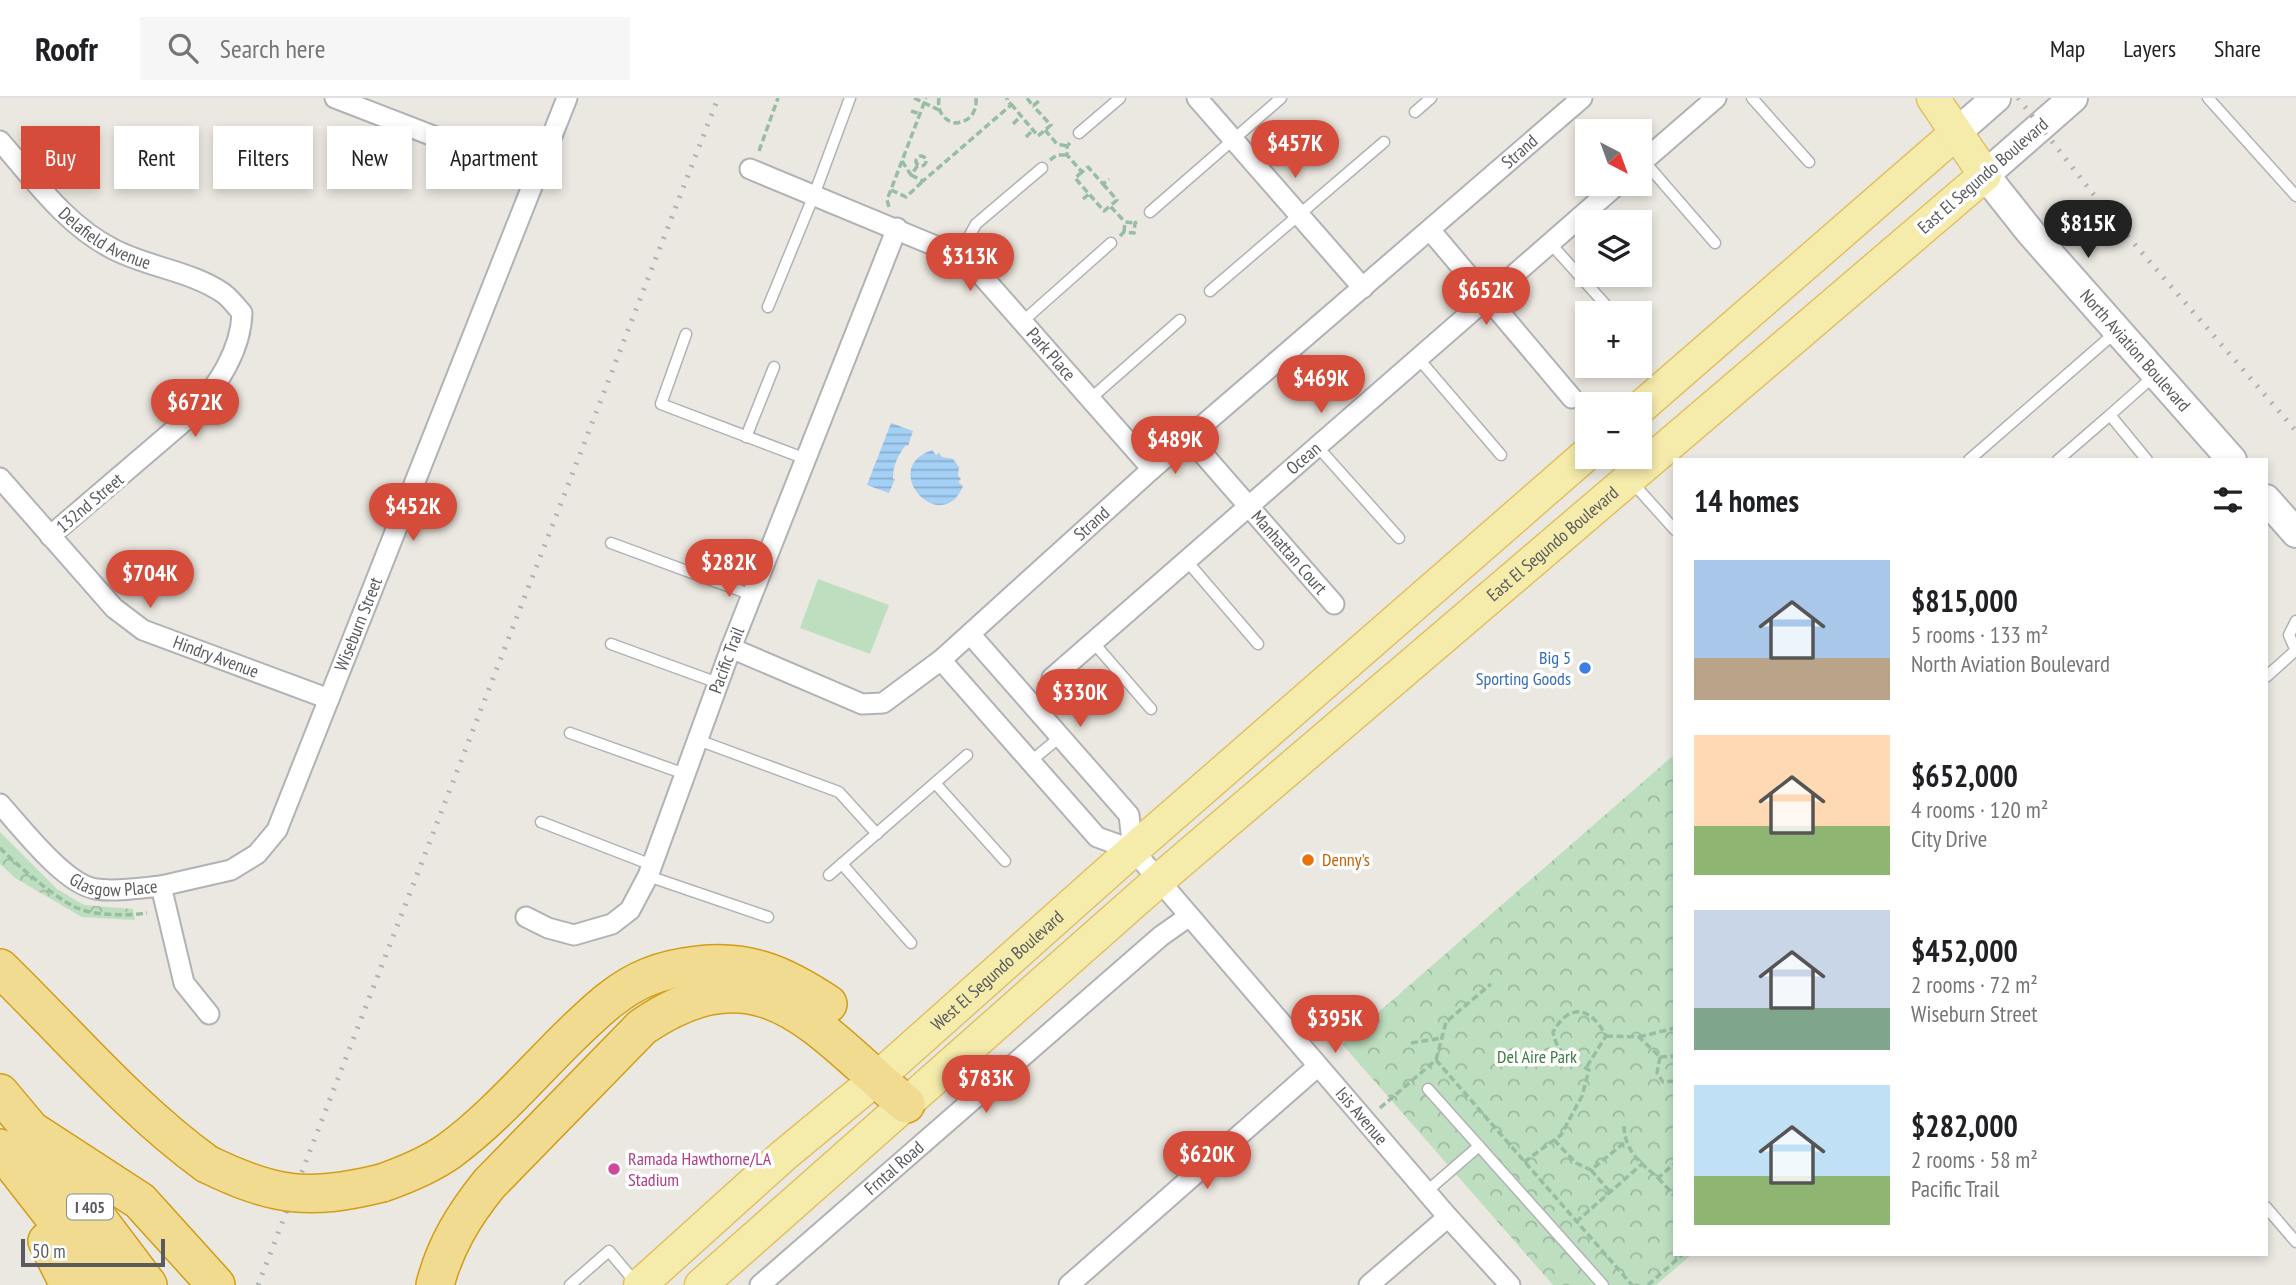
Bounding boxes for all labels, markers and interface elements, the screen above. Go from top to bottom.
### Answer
search box [140,17,630,80]
text: Roofr [35,27,98,70]
icon: search [164,29,202,67]
text: Search here [220,32,325,65]
text: Map [2050,33,2085,64]
text: Layers [2123,33,2176,64]
text: Share [2214,33,2261,64]
street label: East El Segundo Boulevard [1913,113,2053,239]
north arrow [1575,119,1652,196]
map controls [1575,119,1652,469]
pin: $457K [1246,120,1344,180]
chip: Buy [21,126,100,189]
chip: Rent [114,126,199,189]
chip: Filters [213,126,313,189]
chip: New [327,126,412,189]
chip: Apartment [426,126,562,189]
text: $457K [1267,128,1323,157]
street label: Strand [1497,129,1542,173]
pin: $815K [2039,200,2137,260]
street label: Delafield Avenue [54,202,154,274]
text: $815K [2060,208,2116,237]
button: layers [1575,210,1652,287]
pin: $313K [921,234,1019,293]
text: $313K [942,241,998,270]
pin: $652K [1437,268,1535,327]
text: $652K [1458,275,1514,304]
street label: North Aviation Boulevard [2075,284,2196,416]
button: + [1575,301,1652,378]
street label: Park Place [1022,323,1081,385]
pin: $469K [1272,356,1370,415]
text: $469K [1293,363,1349,392]
pin: $672K [146,380,244,439]
text: $672K [167,387,223,416]
button: − [1575,392,1652,469]
pin: $489K [1126,416,1224,476]
text: $489K [1147,424,1203,453]
street label: Ocean [1281,437,1325,479]
street label: 132nd Street [51,468,128,537]
street label: East El Segundo Boulevard [1482,481,1623,606]
text: 14 homes [1694,481,1799,520]
icon: filters [2209,481,2247,519]
pin: $452K [364,484,462,543]
text: $452K [385,491,441,520]
street label: Strand [1069,501,1114,545]
street label: Manhattan Court [1246,505,1332,599]
pin: $282K [680,540,778,599]
text: $282K [701,547,757,576]
pin: $704K [101,550,199,610]
text: $704K [122,558,178,587]
street label: Wiseburn Street [329,574,387,674]
text: $815,000 [1911,581,2018,620]
icon: home [1750,588,1834,672]
text: 5 rooms · 133 m² [1911,620,2048,649]
street label: Pacific Trail [703,623,749,697]
street label: Hindry Avenue [170,630,262,683]
place label: Big 5 Sporting Goods [1476,646,1571,690]
text: North Aviation Boulevard [1911,649,2110,678]
marker: Big 5 Sporting Goods [1577,660,1593,676]
pin: $330K [1031,670,1129,729]
text: $330K [1052,677,1108,706]
text: $652,000 [1911,756,2018,795]
icon: home [1750,763,1834,847]
text: 4 rooms · 120 m² [1911,795,2048,824]
text: City Drive [1911,824,1987,853]
place label: Denny's [1322,848,1370,871]
marker: Denny's [1300,852,1316,868]
street label: Glasgow Place [65,868,159,901]
street label: West El Segundo Boulevard [926,905,1068,1035]
text: $452,000 [1911,931,2018,970]
icon: home [1750,938,1834,1022]
text: 2 rooms · 72 m² [1911,970,2038,999]
pin: $395K [1286,996,1384,1055]
text: Wiseburn Street [1911,999,2038,1028]
text: $395K [1307,1003,1363,1032]
park label: Del Aire Park [1497,1045,1577,1068]
pin: $783K [937,1056,1035,1115]
text: $783K [958,1063,1014,1092]
street label: Isis Avenue [1331,1082,1393,1150]
text: $282,000 [1911,1106,2018,1145]
icon: home [1750,1113,1834,1197]
pin: $620K [1158,1132,1256,1191]
street label: Frntal Road [860,1136,928,1200]
text: $620K [1179,1139,1235,1168]
text: 2 rooms · 58 m² [1911,1145,2038,1174]
place label: Ramada Hawthorne/LA Stadium [628,1147,772,1191]
marker: Ramada Hawthorne/LA Stadium [606,1161,622,1177]
text: Pacific Trail [1911,1174,1999,1203]
road number: I 405 [67,1194,113,1219]
scale bar [21,1236,164,1268]
text: 50 m [32,1239,66,1263]

